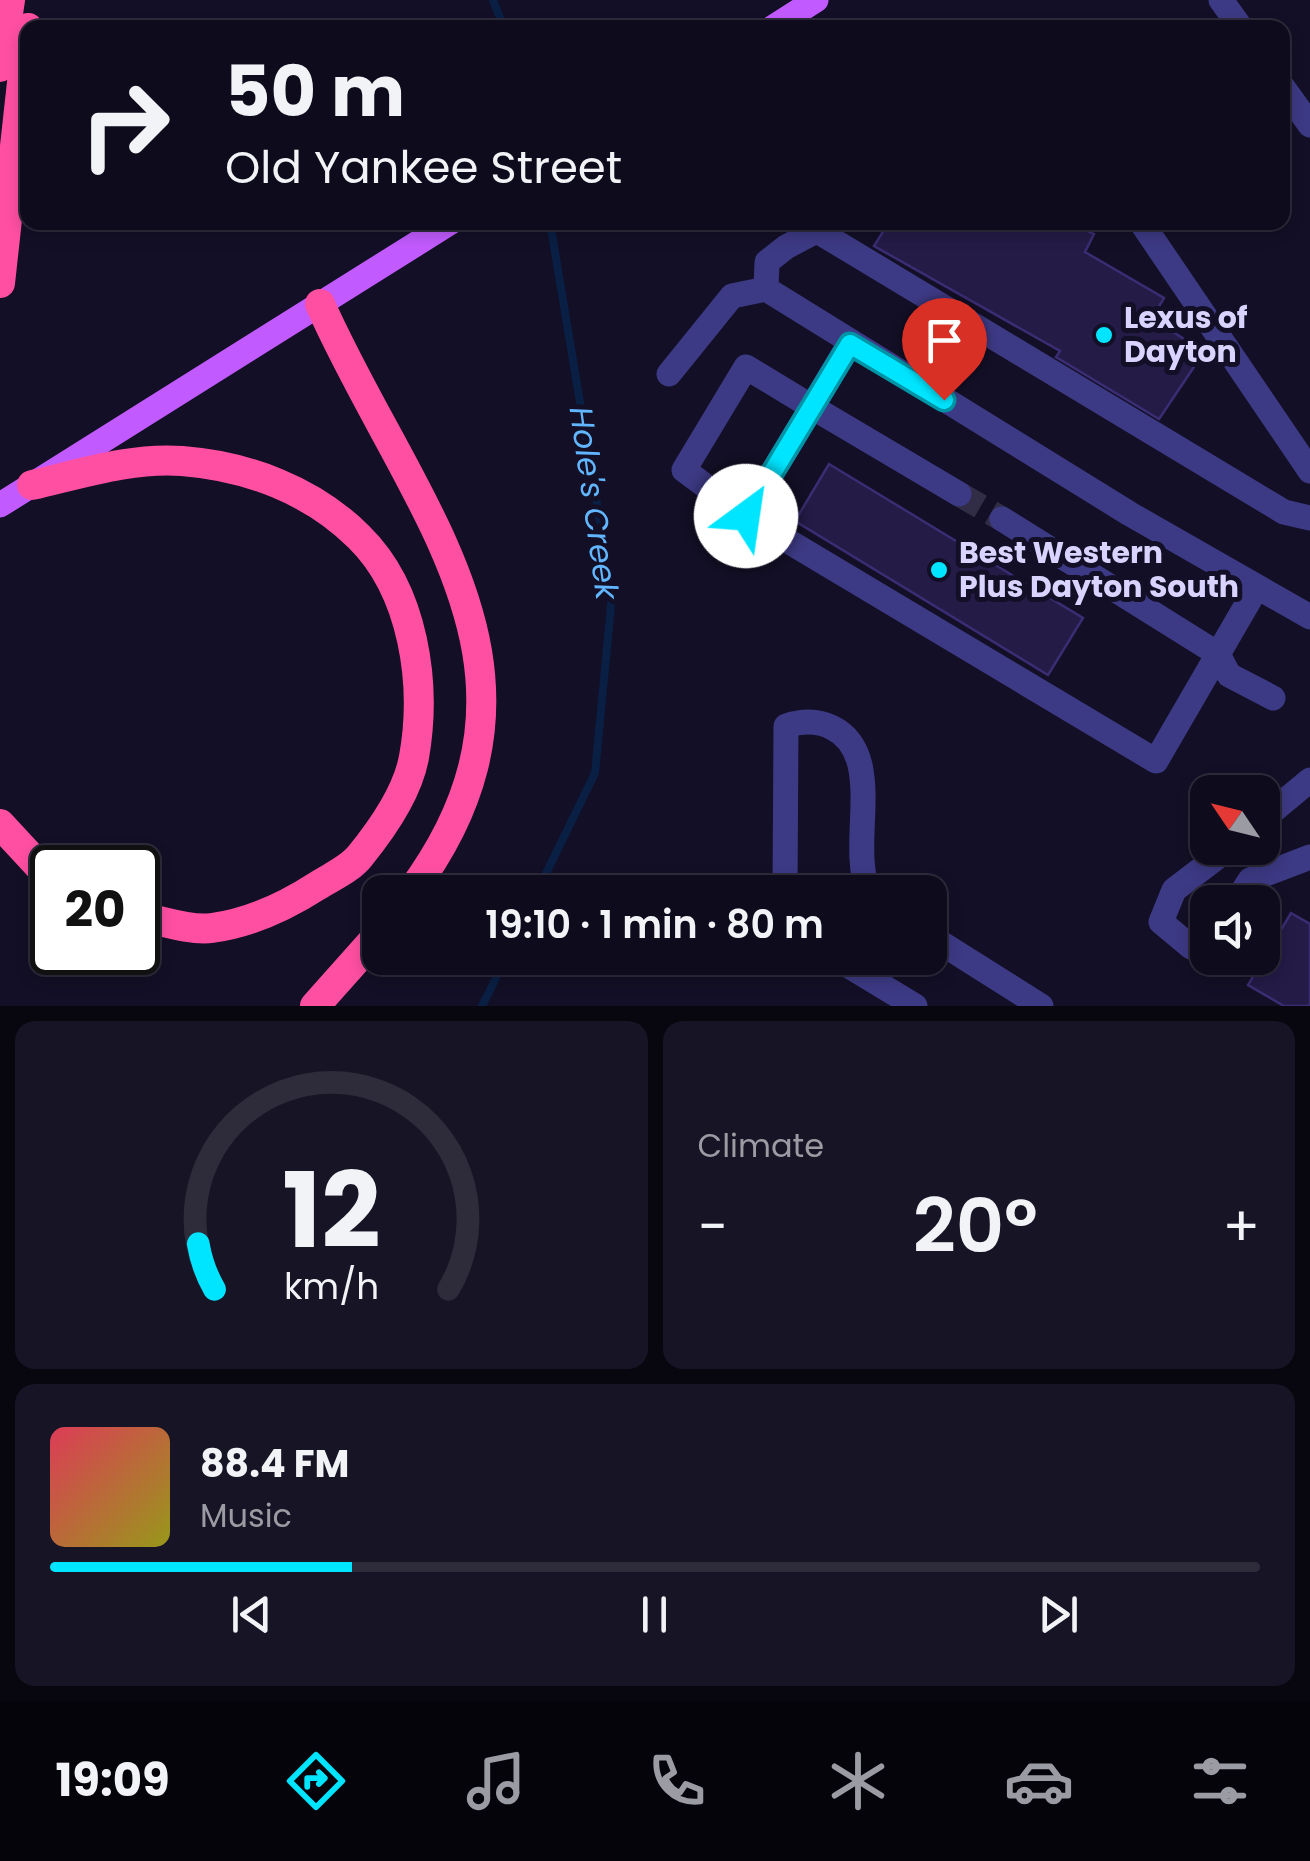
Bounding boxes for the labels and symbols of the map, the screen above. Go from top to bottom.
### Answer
place label: Lexus of Dayton [1124,296,1248,373]
pin [902,298,987,401]
marker: Lexus of Dayton [1093,324,1115,346]
water label: Hole's Creek [559,404,631,604]
position arrow [694,464,798,568]
place label: Best Western Plus Dayton South [959,531,1239,608]
marker: Best Western Plus Dayton South [928,559,950,581]
north arrow [1190,775,1280,865]
speed limit sign: 20 [30,845,160,975]

